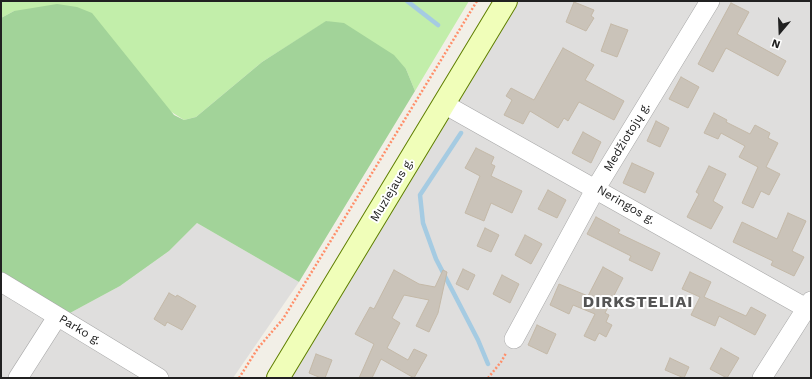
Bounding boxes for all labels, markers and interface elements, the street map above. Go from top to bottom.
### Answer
north arrow [760,12,800,52]
text: N [770,36,782,51]
street label: Medžiotojų g. [601,100,653,174]
street label: Muziejaus g. [367,156,417,224]
street label: Neringos g. [594,183,658,227]
district label: DIRKSTELIAI [583,292,693,312]
street label: Parko g. [56,312,104,348]

